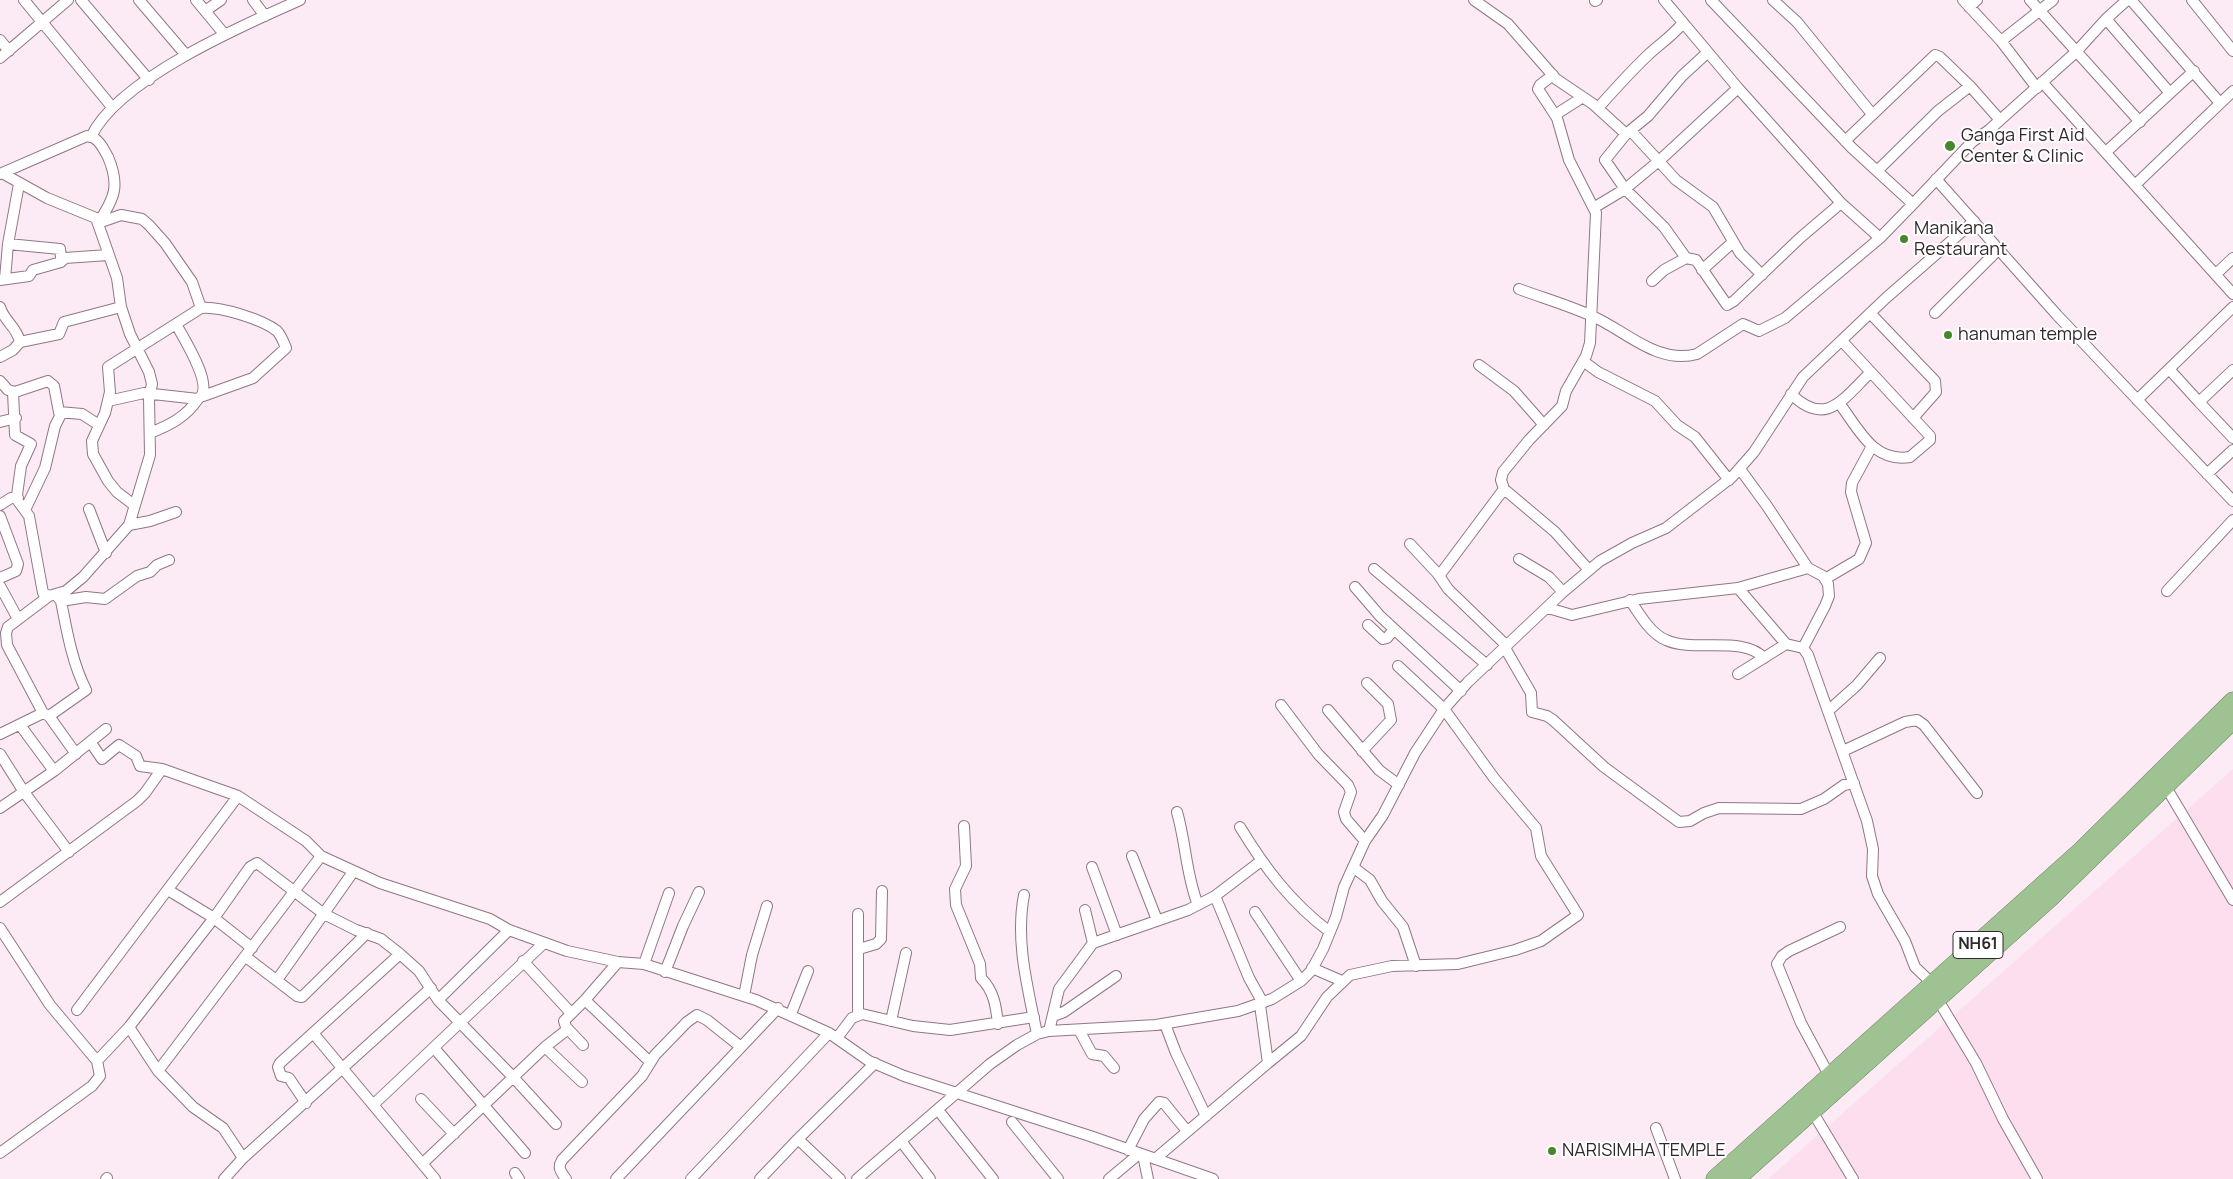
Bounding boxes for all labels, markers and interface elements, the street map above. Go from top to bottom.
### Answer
place label: Ganga First Aid Center & Clinic [1961,125,2085,168]
marker: Ganga First Aid Center & Clinic [1943,139,1957,153]
place label: Manikana Restaurant [1914,218,2007,260]
marker: Manikana Restaurant [1898,233,1910,245]
place label: hanuman temple [1958,324,2097,346]
marker: hanuman temple [1942,329,1954,341]
road number: NH61 [1953,932,2003,958]
place label: NARISIMHA TEMPLE [1562,1140,1725,1162]
marker: NARISIMHA TEMPLE [1546,1145,1558,1157]

